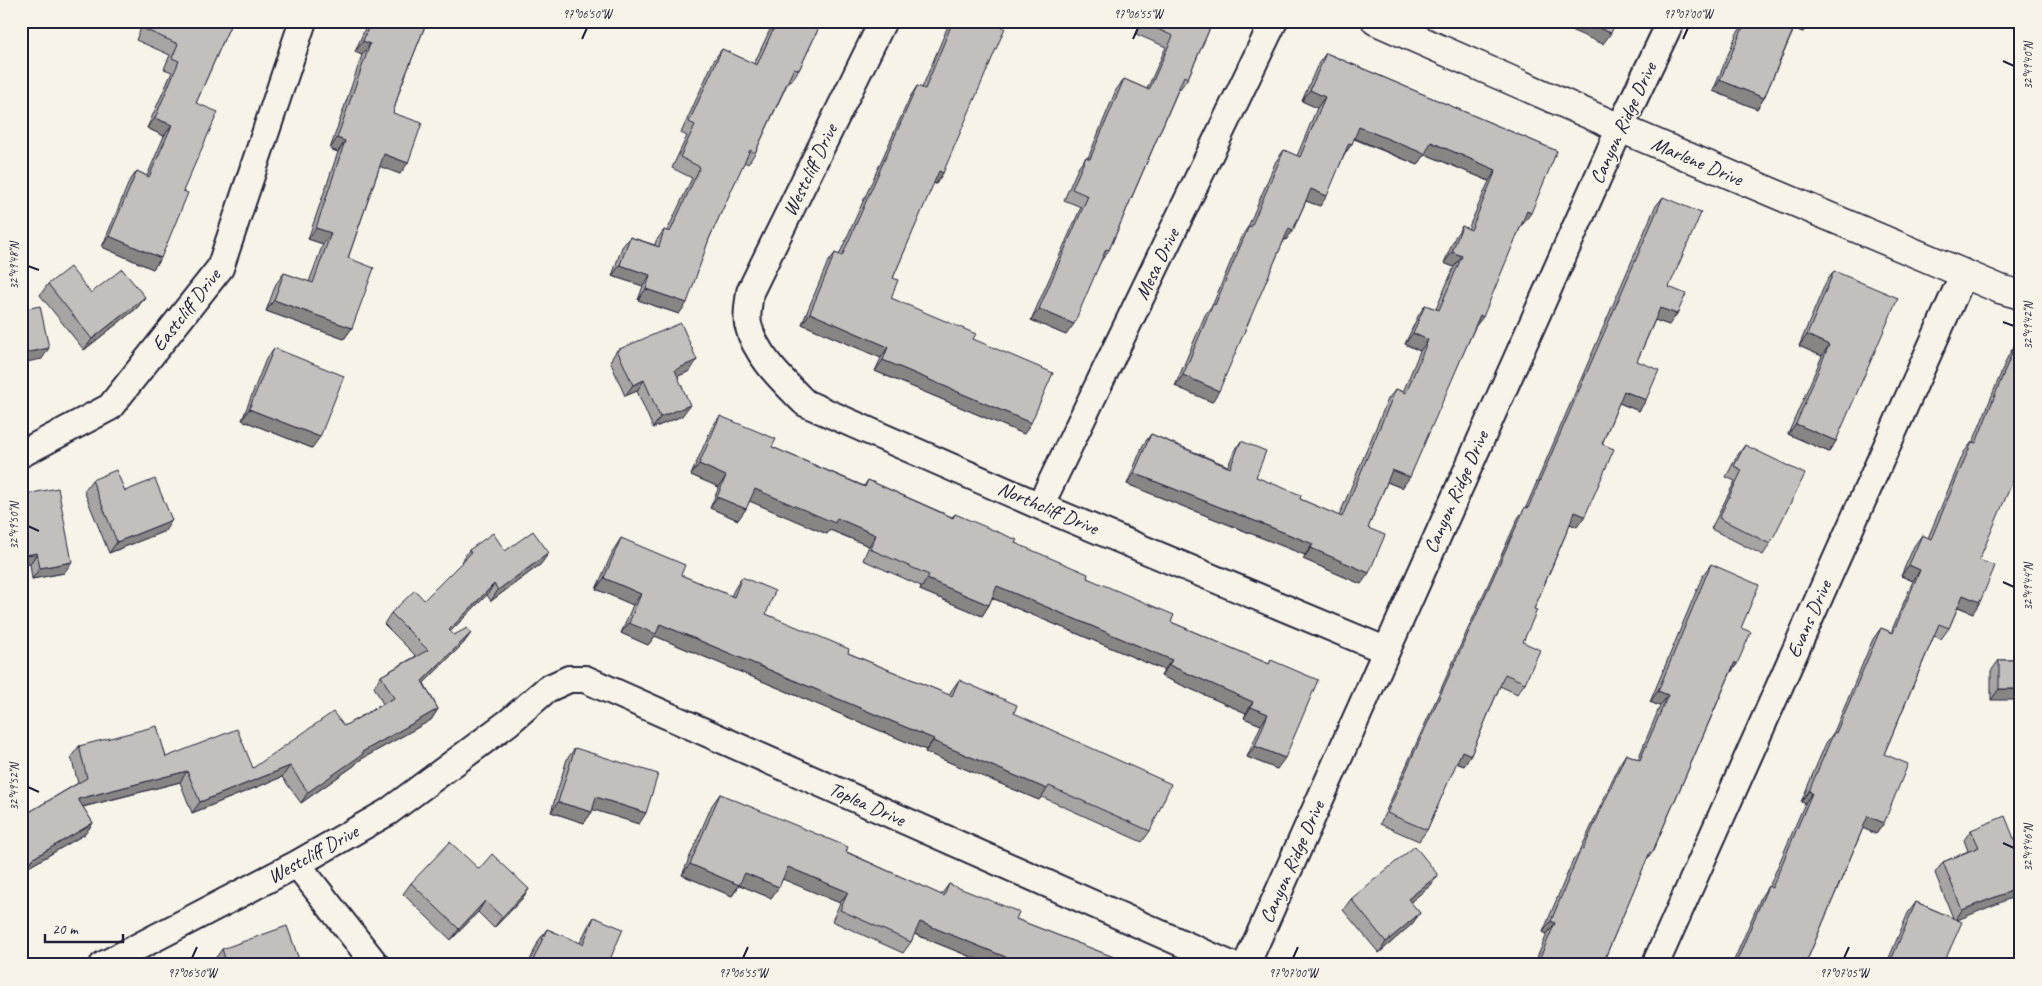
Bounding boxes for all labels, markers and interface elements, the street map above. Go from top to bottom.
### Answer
text: 97°06'50"W [563,6,614,22]
text: 97°06'55"W [1114,6,1165,22]
text: 97°07'00"W [1664,6,1715,22]
text: 32°49'40"N [2020,41,2036,90]
street label: Canyon Ridge Drive [1584,57,1663,188]
street label: Westcliff Drive [777,118,844,220]
street label: Marlene Drive [1648,131,1748,192]
street label: Mesa Drive [1129,223,1186,304]
text: 32°49'48"N [6,241,22,290]
street label: Eastcliff Drive [146,263,227,356]
text: 32°49'42"N [2020,301,2036,350]
street label: Canyon Ridge Drive [1418,426,1495,557]
street label: Northcliff Drive [994,476,1103,541]
text: 32°49'50"N [6,501,22,550]
text: 32°49'44"N [2020,562,2036,611]
street label: Evans Drive [1781,575,1838,662]
text: 32°49'52"N [6,762,22,811]
street label: Toplea Drive [825,776,910,832]
street label: Canyon Ridge Drive [1254,796,1331,927]
street label: Westcliff Drive [263,818,364,889]
text: 32°49'46"N [2020,823,2036,872]
scale bar [45,911,122,943]
text: 20 m [52,920,79,939]
text: 97°06'50"W [168,965,219,981]
text: 97°06'55"W [719,965,770,981]
text: 97°07'00"W [1269,965,1320,981]
text: 97°07'05"W [1820,965,1871,981]

